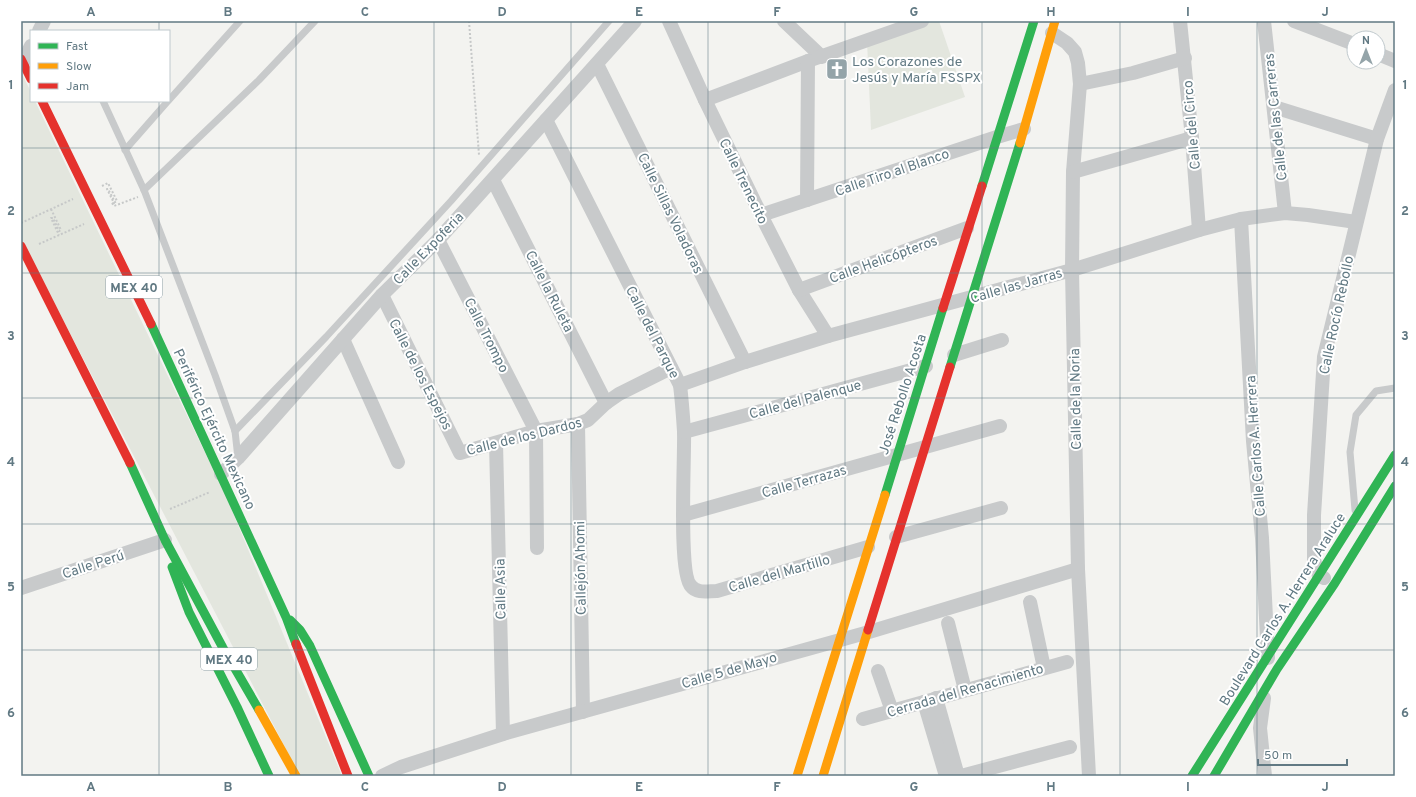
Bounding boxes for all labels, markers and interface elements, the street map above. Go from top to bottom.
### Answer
text: A [86,5,96,21]
text: B [224,5,233,21]
text: C [361,5,369,21]
text: D [497,5,507,21]
text: E [635,5,643,21]
text: F [773,5,781,21]
text: G [910,5,919,21]
text: H [1046,5,1056,21]
text: I [1186,5,1190,21]
text: J [1321,5,1329,21]
legend [30,30,170,102]
north arrow [1346,30,1386,70]
text: N [1362,34,1370,48]
text: Fast [66,39,88,55]
street label: Calle de las Carreras [1261,52,1292,181]
place label: Los Corazones de Jesús y María FSSPX [852,54,981,87]
church icon: Los Corazones de Jesús y María FSSPX [824,56,850,82]
text: Slow [66,59,92,75]
text: 1 [8,78,14,94]
text: 1 [1402,78,1408,94]
text: Jam [66,79,89,95]
street label: Calle del Circo [1180,79,1205,170]
street label: Calle Trenecito [715,136,771,227]
street label: Calle Tiro al Blanco [833,146,952,201]
street label: Calle Sillas Voladoras [633,151,706,277]
text: 2 [7,204,15,220]
text: 2 [1401,204,1409,220]
street label: Calle Expoferia [390,209,468,289]
street label: Calle Helicópteros [827,233,940,288]
street label: Calle la Ruleta [521,248,577,335]
street label: Calle Rocío Rebollo [1317,254,1358,376]
street label: Calle las Jarras [968,265,1064,308]
road number: MEX 40 [106,276,162,298]
street label: Calle del Parque [621,284,682,382]
street label: Calle Trompo [460,295,512,376]
street label: Calle de los Espejos [384,316,455,433]
text: 3 [7,329,15,345]
text: 3 [1401,329,1409,345]
street label: José Rebollo Acosta [876,332,931,457]
street label: Periférico Ejército Mexicano [169,346,259,513]
street label: Calle de la Noria [1067,348,1086,450]
street label: Calle Carlos A. Herrera [1243,375,1270,517]
street label: Calle del Palenque [747,377,863,424]
street label: Calle de los Dardos [465,415,584,460]
text: 4 [7,455,15,471]
text: 4 [1401,455,1409,471]
street label: Calle Terrazas [760,462,849,503]
street label: Boulevard Carlos A. Herrera Araluce [1217,510,1350,709]
street label: Callejón Ahomi [572,521,591,615]
street label: Calle Perú [60,547,127,583]
street label: Calle del Martillo [727,552,832,597]
street label: Calle Asia [492,558,511,620]
text: 5 [7,580,15,596]
text: 5 [1401,580,1409,596]
road number: MEX 40 [201,648,257,670]
street label: Calle 5 de Mayo [680,650,779,693]
street label: Cerrada del Renacimiento [885,661,1046,722]
text: 6 [7,706,15,722]
text: 6 [1401,706,1409,722]
scale bar [1258,741,1347,767]
text: 50 m [1264,748,1292,764]
text: A [86,780,96,796]
text: B [224,780,233,796]
text: C [361,780,369,796]
text: D [497,780,507,796]
text: E [635,780,643,796]
text: F [773,780,781,796]
text: G [910,780,919,796]
text: H [1046,780,1056,796]
text: I [1186,780,1190,796]
text: J [1321,780,1329,796]

